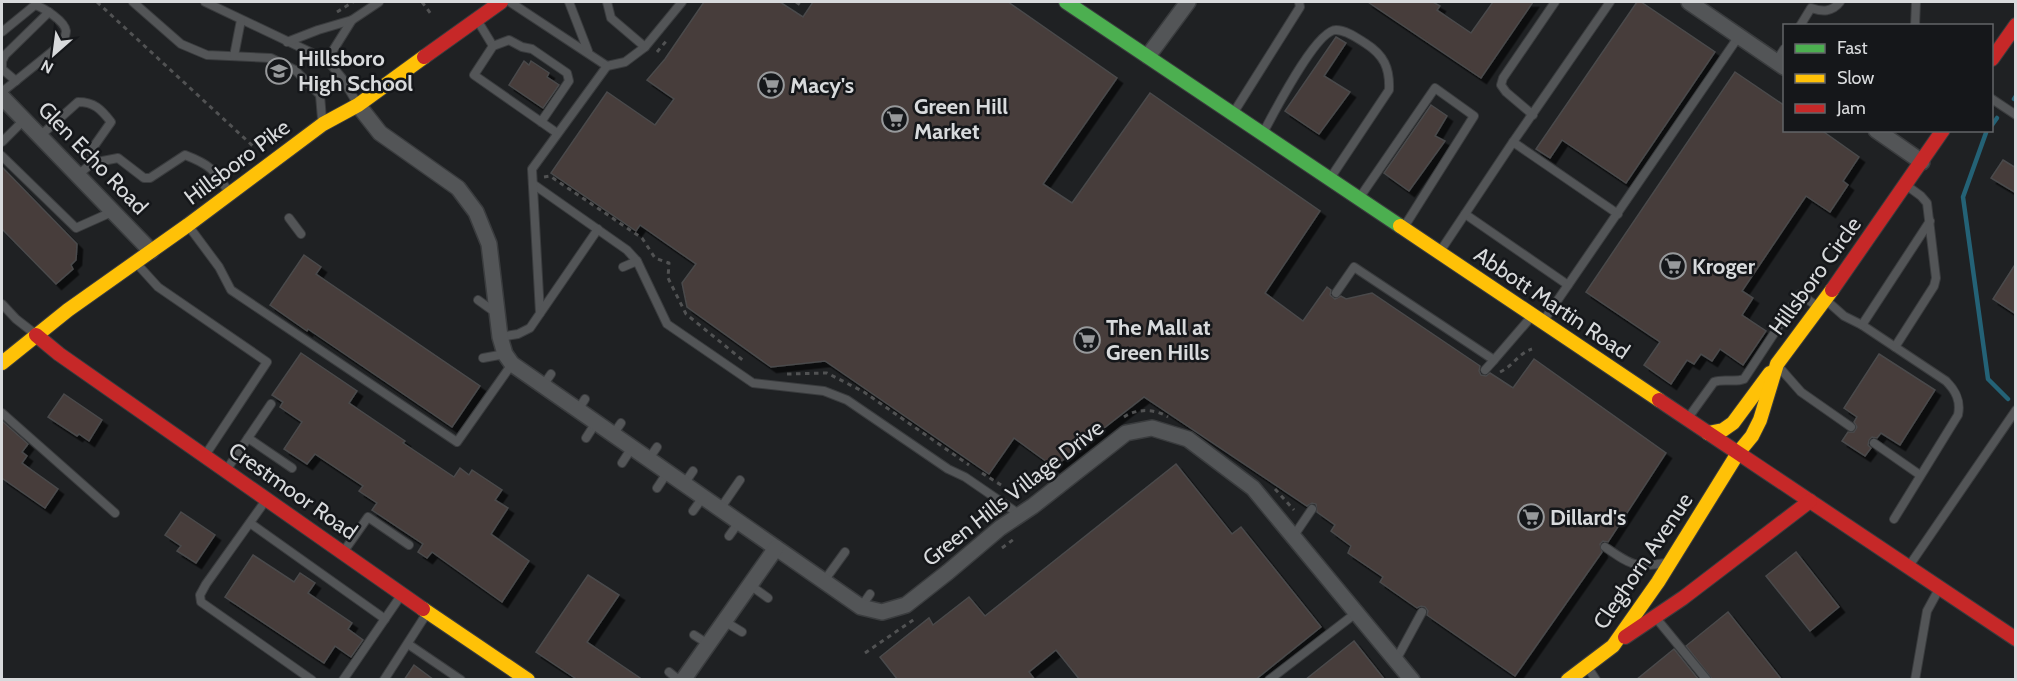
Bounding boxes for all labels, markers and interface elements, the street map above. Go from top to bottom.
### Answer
north arrow [24,24,84,84]
legend [1783,24,1993,132]
text: Fast [1837,37,1868,59]
place label: Hillsboro High School [298,45,413,97]
text: N [38,56,57,78]
school or university icon: Hillsboro High School [264,56,294,86]
text: Slow [1837,67,1874,89]
supermarket icon: Macy's [756,70,786,100]
place label: Macy's [790,72,854,99]
place label: Green Hill Market [914,93,1008,145]
street label: Glen Echo Road [32,96,154,220]
text: Jam [1836,97,1866,119]
supermarket icon: Green Hill Market [880,104,910,134]
street label: Hillsboro Pike [179,114,295,210]
street label: Hillsboro Circle [1763,212,1867,340]
street label: Abbott Martin Road [1469,241,1635,365]
supermarket icon: Kroger [1658,251,1688,281]
place label: Kroger [1692,253,1756,280]
place label: The Mall at Green Hills [1106,314,1211,366]
supermarket icon: The Mall at Green Hills [1072,325,1102,355]
street label: Green Hills Village Drive [917,414,1109,572]
street label: Crestmoor Road [223,437,363,545]
street label: Cleghorn Avenue [1587,488,1699,634]
supermarket icon: Dillard's [1516,502,1546,532]
place label: Dillard's [1550,504,1626,531]

